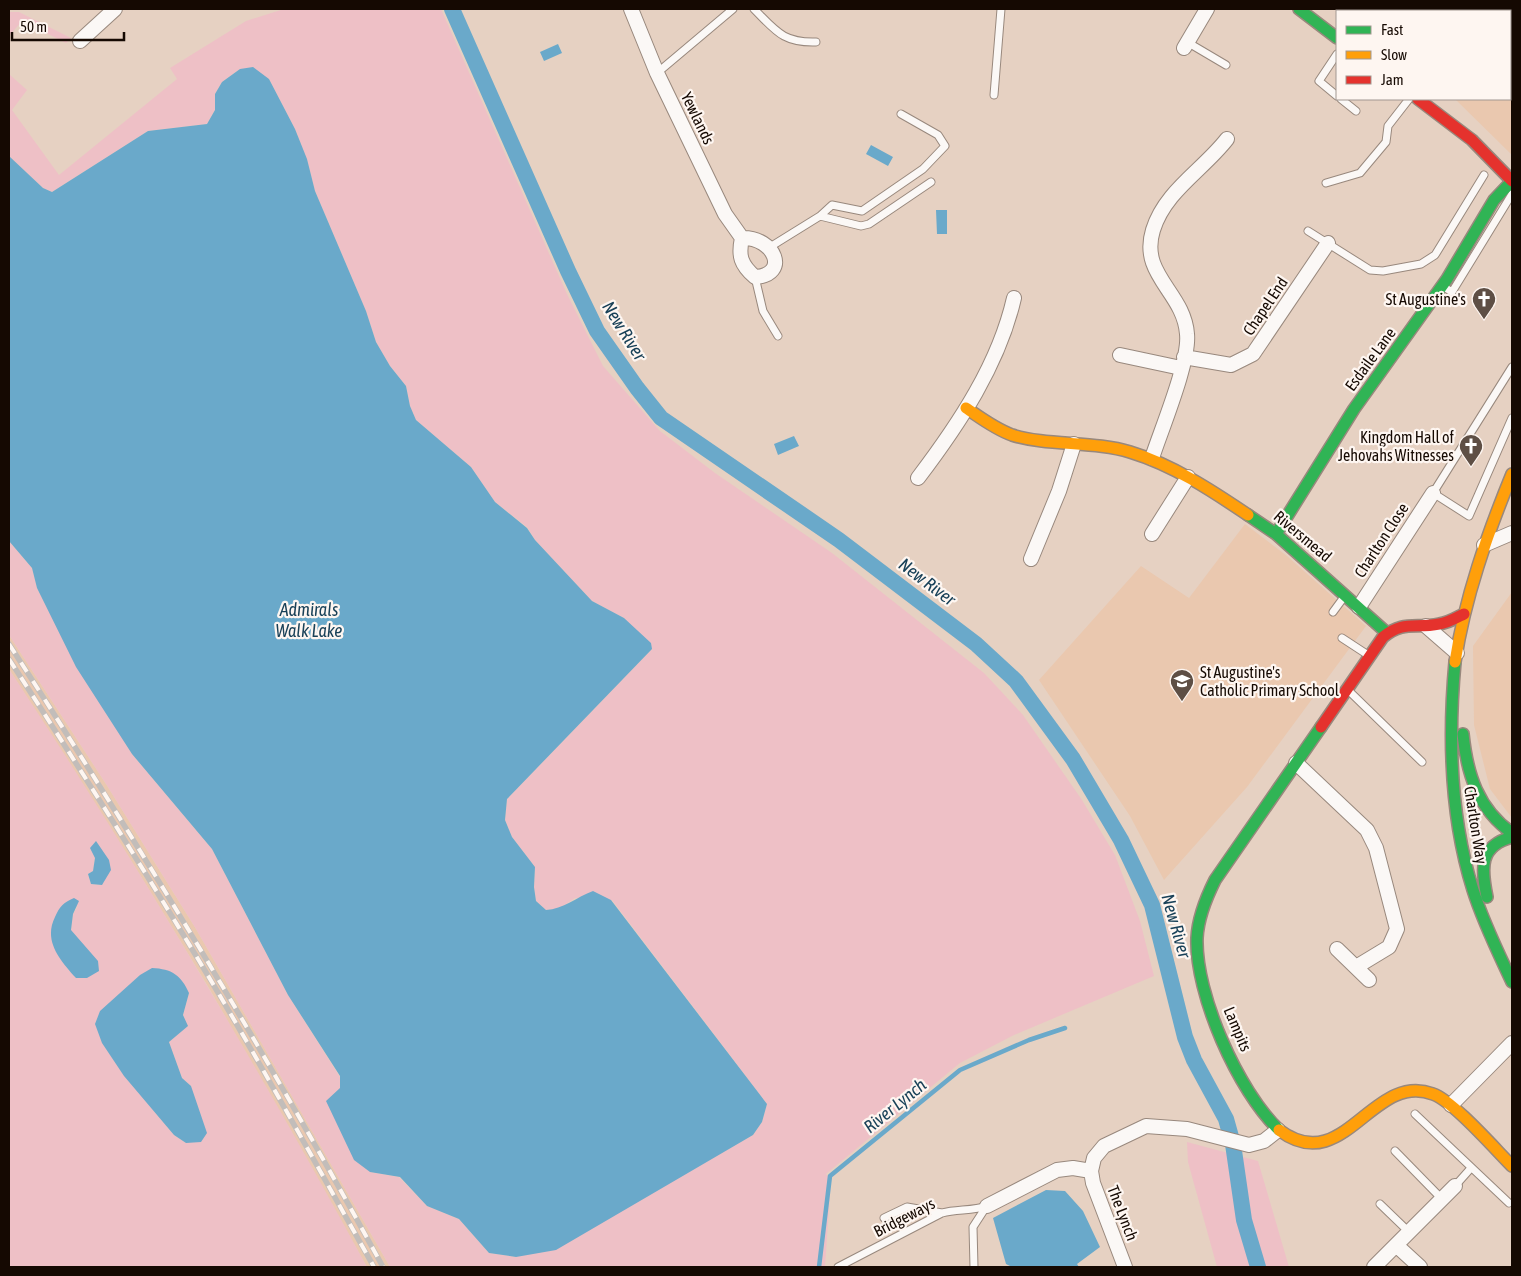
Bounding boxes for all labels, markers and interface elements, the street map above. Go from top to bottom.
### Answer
scale bar [12,10,125,42]
legend [1336,10,1511,100]
text: 50 m [20,18,47,35]
text: Fast [1381,21,1403,38]
text: Slow [1381,46,1407,63]
text: Jam [1381,71,1404,88]
street label: Yewlands [678,89,718,147]
street label: Chapel End [1239,274,1292,339]
church icon: St Augustine's [1471,286,1497,320]
place label: St Augustine's [1386,290,1466,309]
water label: New River [598,297,651,365]
street label: Esdaile Lane [1341,324,1399,394]
place label: Kingdom Hall of Jehovahs Witnesses [1338,428,1455,464]
church icon: Kingdom Hall of Jehovahs Witnesses [1458,433,1484,467]
street label: Charlton Close [1350,499,1412,581]
street label: Riversmead [1271,507,1335,565]
water label: New River [895,553,960,610]
water label: Admirals Walk Lake [275,599,343,641]
place label: St Augustine's Catholic Primary School [1200,663,1340,700]
school or university icon: St Augustine's Catholic Primary School [1169,668,1195,702]
street label: Charlton Way [1460,785,1491,866]
water label: New River [1157,891,1196,961]
street label: Lampits [1220,1004,1256,1055]
water label: River Lynch [859,1074,930,1137]
street label: The Lynch [1103,1183,1142,1244]
street label: Bridgeways [870,1194,938,1241]

